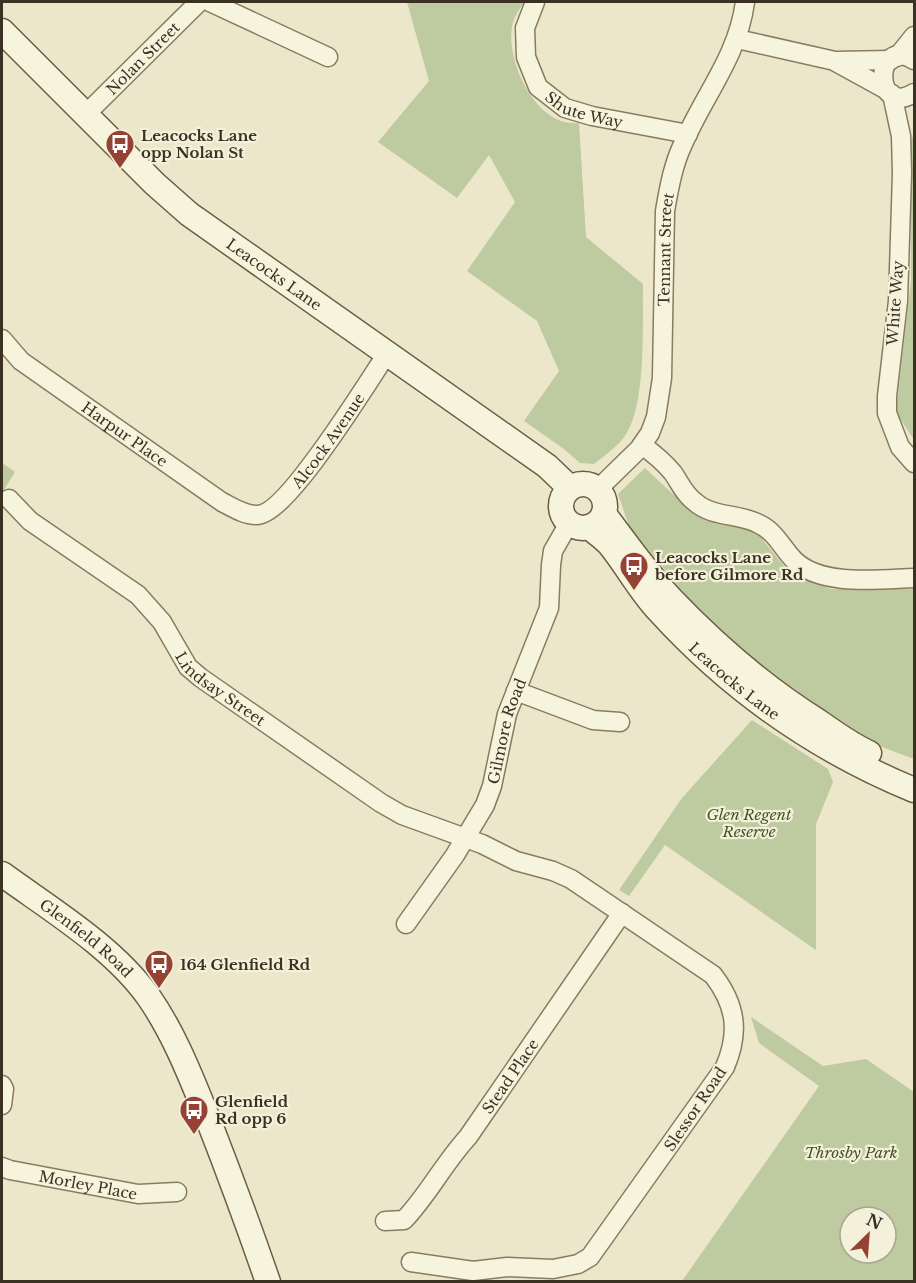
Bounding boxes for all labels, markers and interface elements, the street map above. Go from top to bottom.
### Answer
street label: Nolan Street [102,17,184,98]
street label: Shute Way [541,87,625,131]
place label: Leacocks Lane opp Nolan St [141,126,257,162]
bus stop icon: Leacocks Lane opp Nolan St [104,128,136,170]
street label: Tennant Street [654,191,678,306]
street label: Leacocks Lane [223,234,326,314]
street label: White Way [882,259,907,347]
street label: Alcock Avenue [287,389,368,493]
street label: Harpur Place [78,397,172,471]
place label: Leacocks Lane before Gilmore Rd [654,548,804,584]
bus stop icon: Leacocks Lane before Gilmore Rd [618,550,650,592]
street label: Leacocks Lane [685,638,784,724]
street label: Lindsay Street [172,648,270,730]
street label: Gilmore Road [483,675,530,786]
park label: Glen Regent Reserve [707,805,792,841]
street label: Glenfield Road [36,894,137,981]
bus stop icon: 164 Glenfield Rd [143,948,175,990]
place label: 164 Glenfield Rd [180,955,311,974]
street label: Stead Place [478,1035,542,1117]
street label: Slessor Road [660,1063,730,1155]
place label: Glenfield Rd opp 6 [215,1092,289,1128]
bus stop icon: Glenfield Rd opp 6 [178,1094,210,1136]
park label: Throsby Park [804,1143,898,1162]
street label: Morley Place [37,1166,139,1203]
north arrow [838,1205,898,1265]
text: N [863,1209,885,1234]

